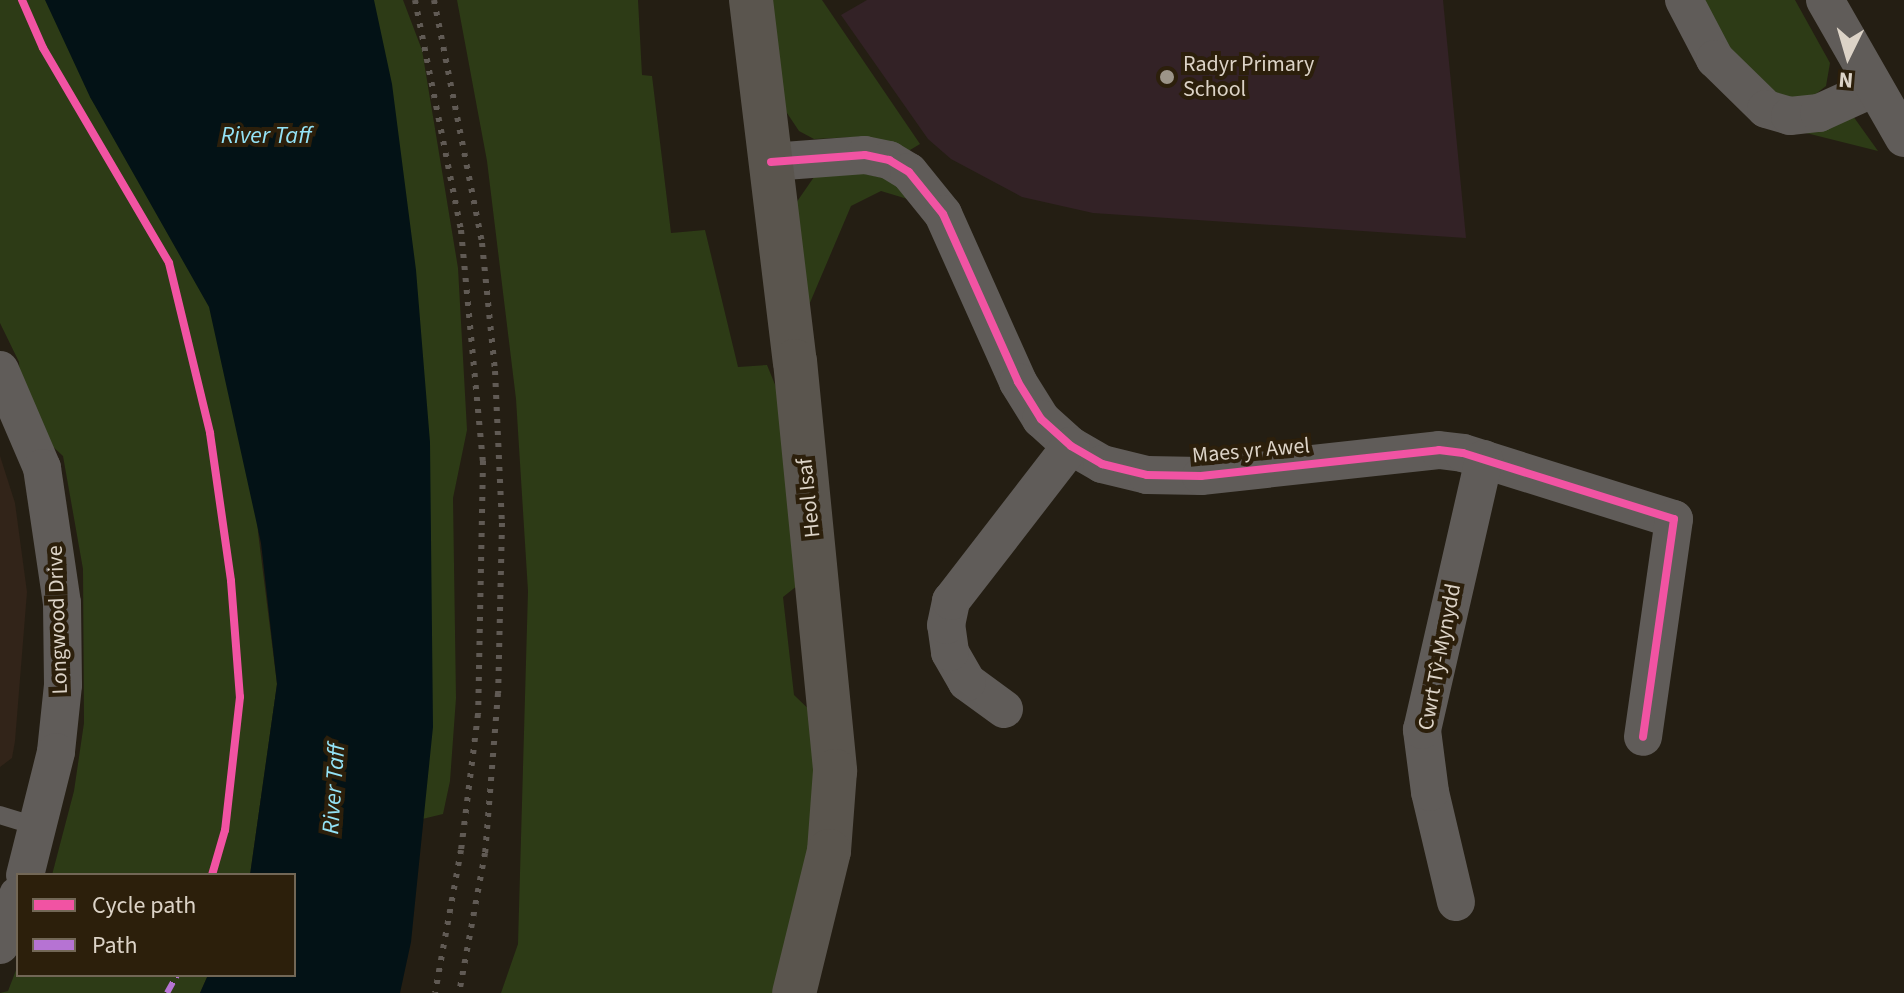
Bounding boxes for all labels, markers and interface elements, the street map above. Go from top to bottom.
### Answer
north arrow [1808,16,1888,96]
place label: Radyr Primary School [1183,51,1314,102]
text: N [1837,63,1855,96]
marker: Radyr Primary School [1158,68,1176,86]
water label: River Taff [221,122,311,150]
street label: Maes yr Awel [1191,433,1311,469]
street label: Heol Isaf [792,457,826,539]
street label: Longwood Drive [42,545,74,695]
street label: Cwrt Tŷ-Mynydd [1413,581,1467,733]
water label: River Taff [316,743,352,835]
legend [16,873,296,977]
text: Cycle path [92,888,196,923]
text: Path [92,928,138,963]

